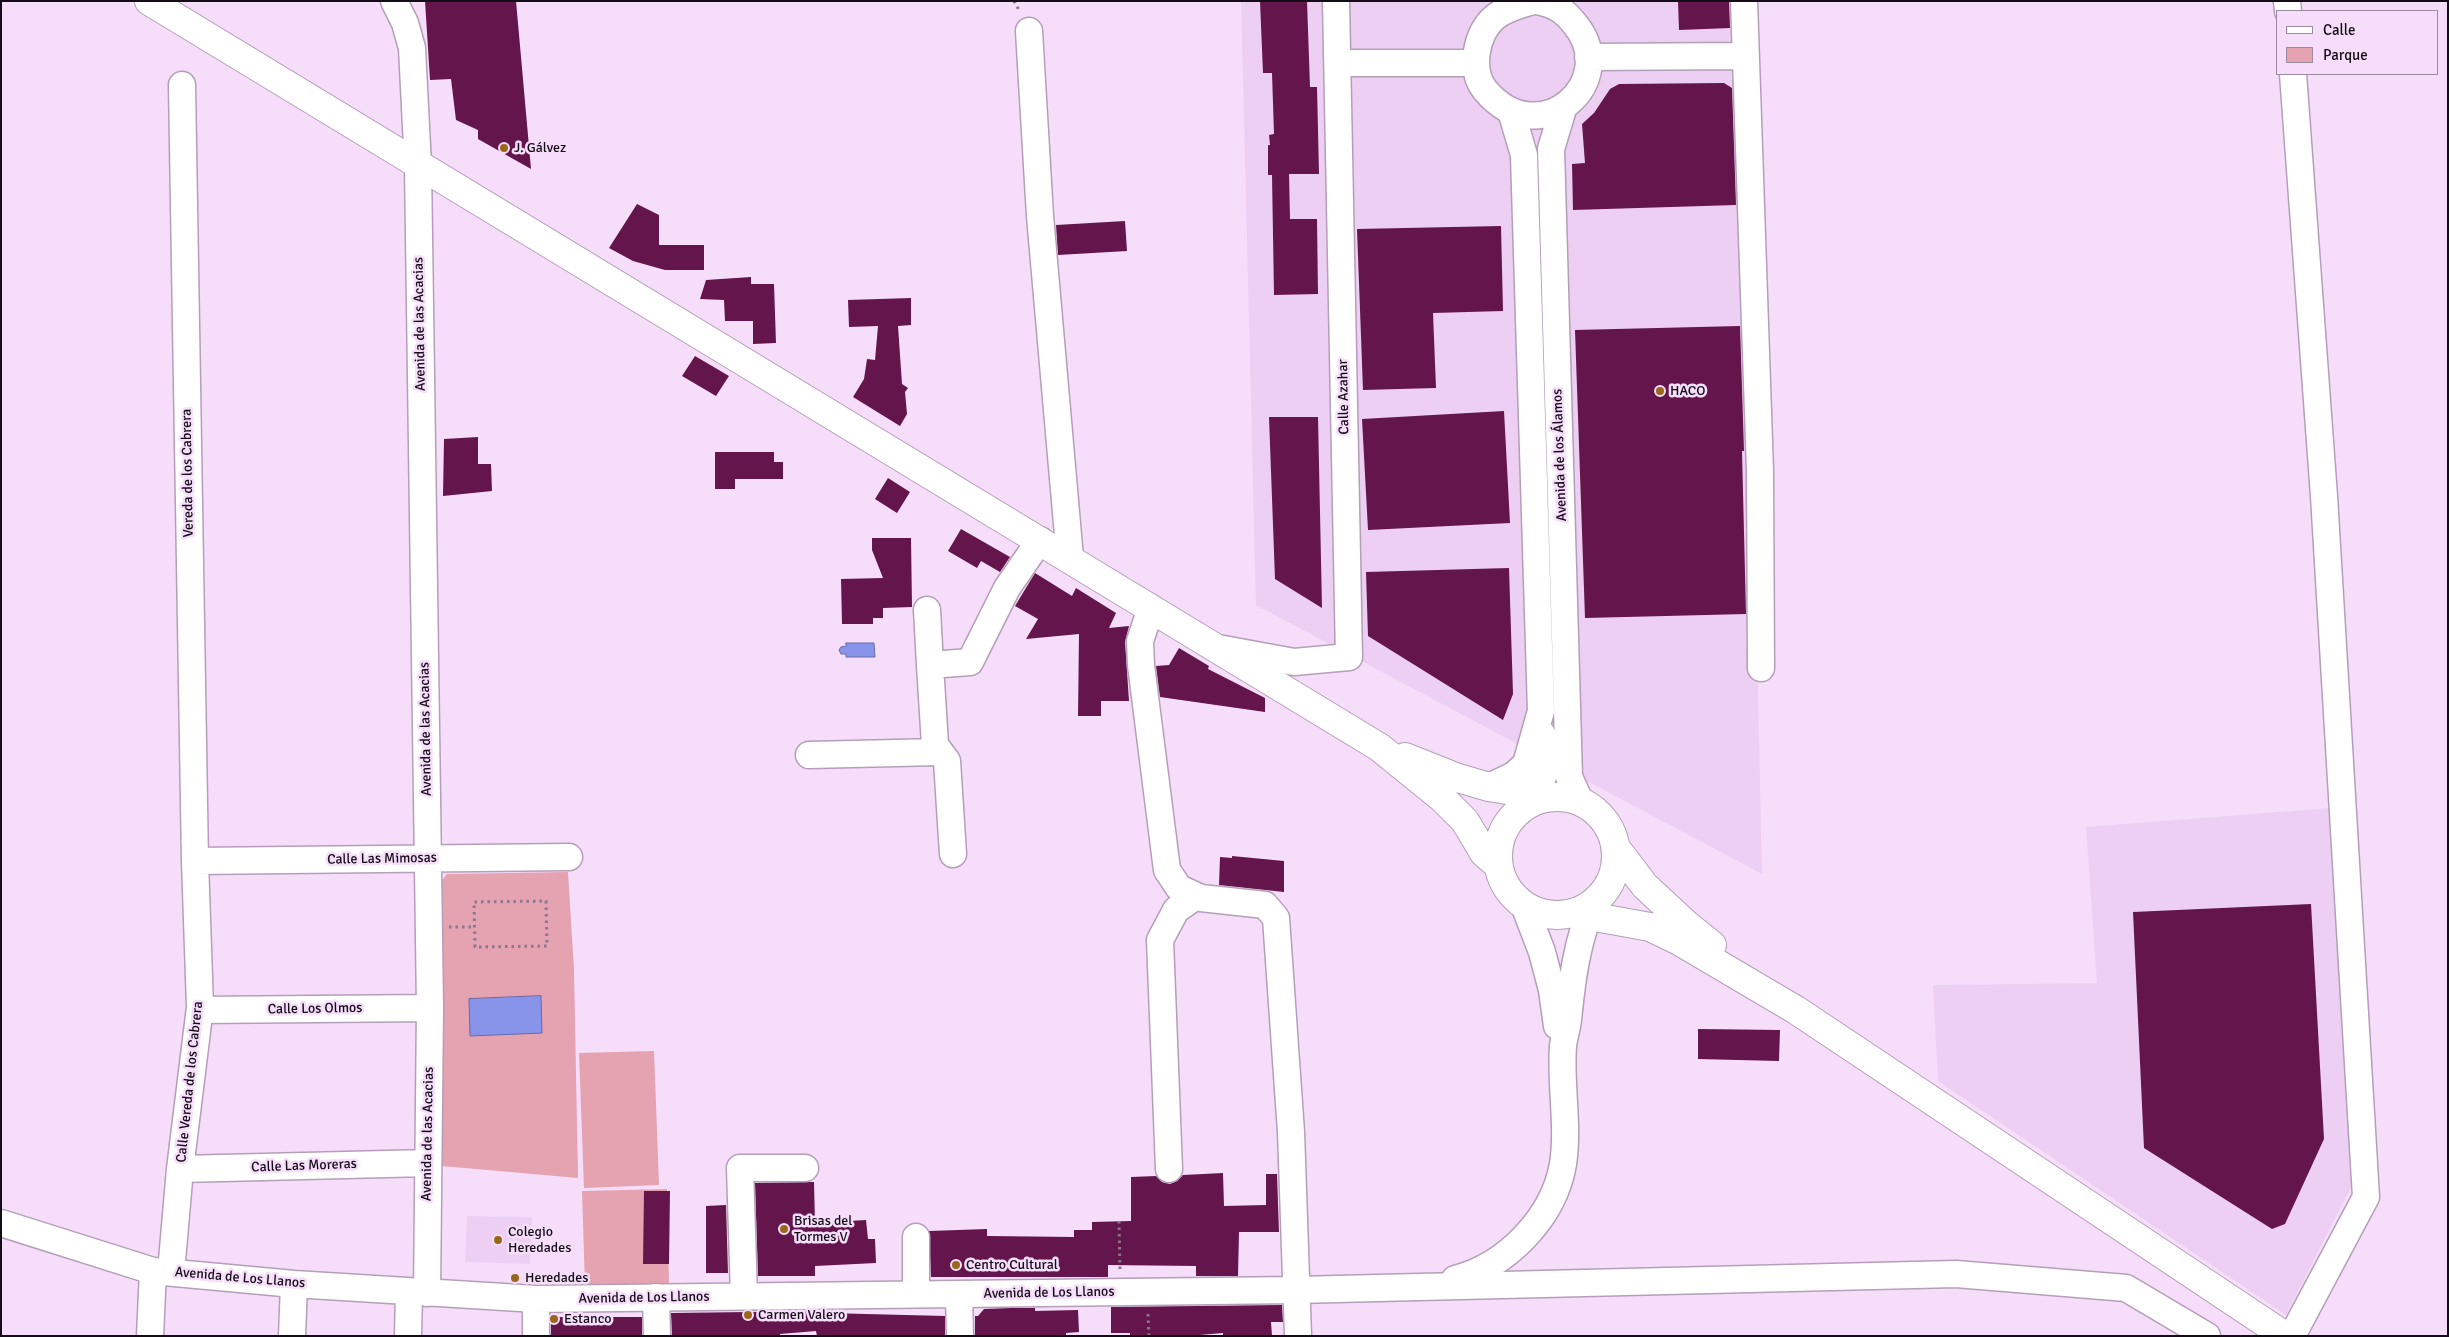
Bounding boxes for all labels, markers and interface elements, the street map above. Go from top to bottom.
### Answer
legend [2276,10,2439,75]
text: Calle [2323,21,2356,39]
text: Parque [2323,46,2368,64]
place label: J. Gálvez [514,140,566,156]
marker: J. Gálvez [498,142,510,154]
street label: Avenida de las Acacias [410,257,430,391]
street label: Calle Azahar [1335,359,1353,435]
place label: HACO [1670,383,1705,399]
marker: HACO [1654,385,1666,397]
street label: Avenida de los Álamos [1549,388,1571,522]
street label: Vereda de los Cabrera [178,409,198,537]
street label: Avenida de las Acacias [416,662,436,796]
street label: Calle Las Mimosas [327,850,437,868]
street label: Calle Vereda de los Cabrera [173,1000,207,1164]
street label: Calle Los Olmos [267,1000,363,1018]
street label: Avenida de las Acacias [418,1067,438,1201]
street label: Calle Las Moreras [251,1156,357,1176]
place label: Brisas del Tormes V [794,1213,852,1246]
marker: Brisas del Tormes V [778,1223,790,1235]
place label: Colegio Heredades [508,1224,571,1256]
marker: Colegio Heredades [492,1234,504,1246]
place label: Centro Cultural [966,1257,1058,1273]
marker: Centro Cultural [950,1259,962,1271]
street label: Avenida de Los Llanos [174,1264,306,1292]
place label: Heredades [525,1270,588,1286]
marker: Heredades [509,1272,521,1284]
street label: Avenida de Los Llanos [983,1283,1115,1303]
street label: Avenida de Los Llanos [578,1288,710,1308]
place label: Carmen Valero [758,1307,845,1323]
marker: Carmen Valero [742,1309,754,1321]
place label: Estanco [564,1311,611,1327]
marker: Estanco [548,1313,560,1325]

